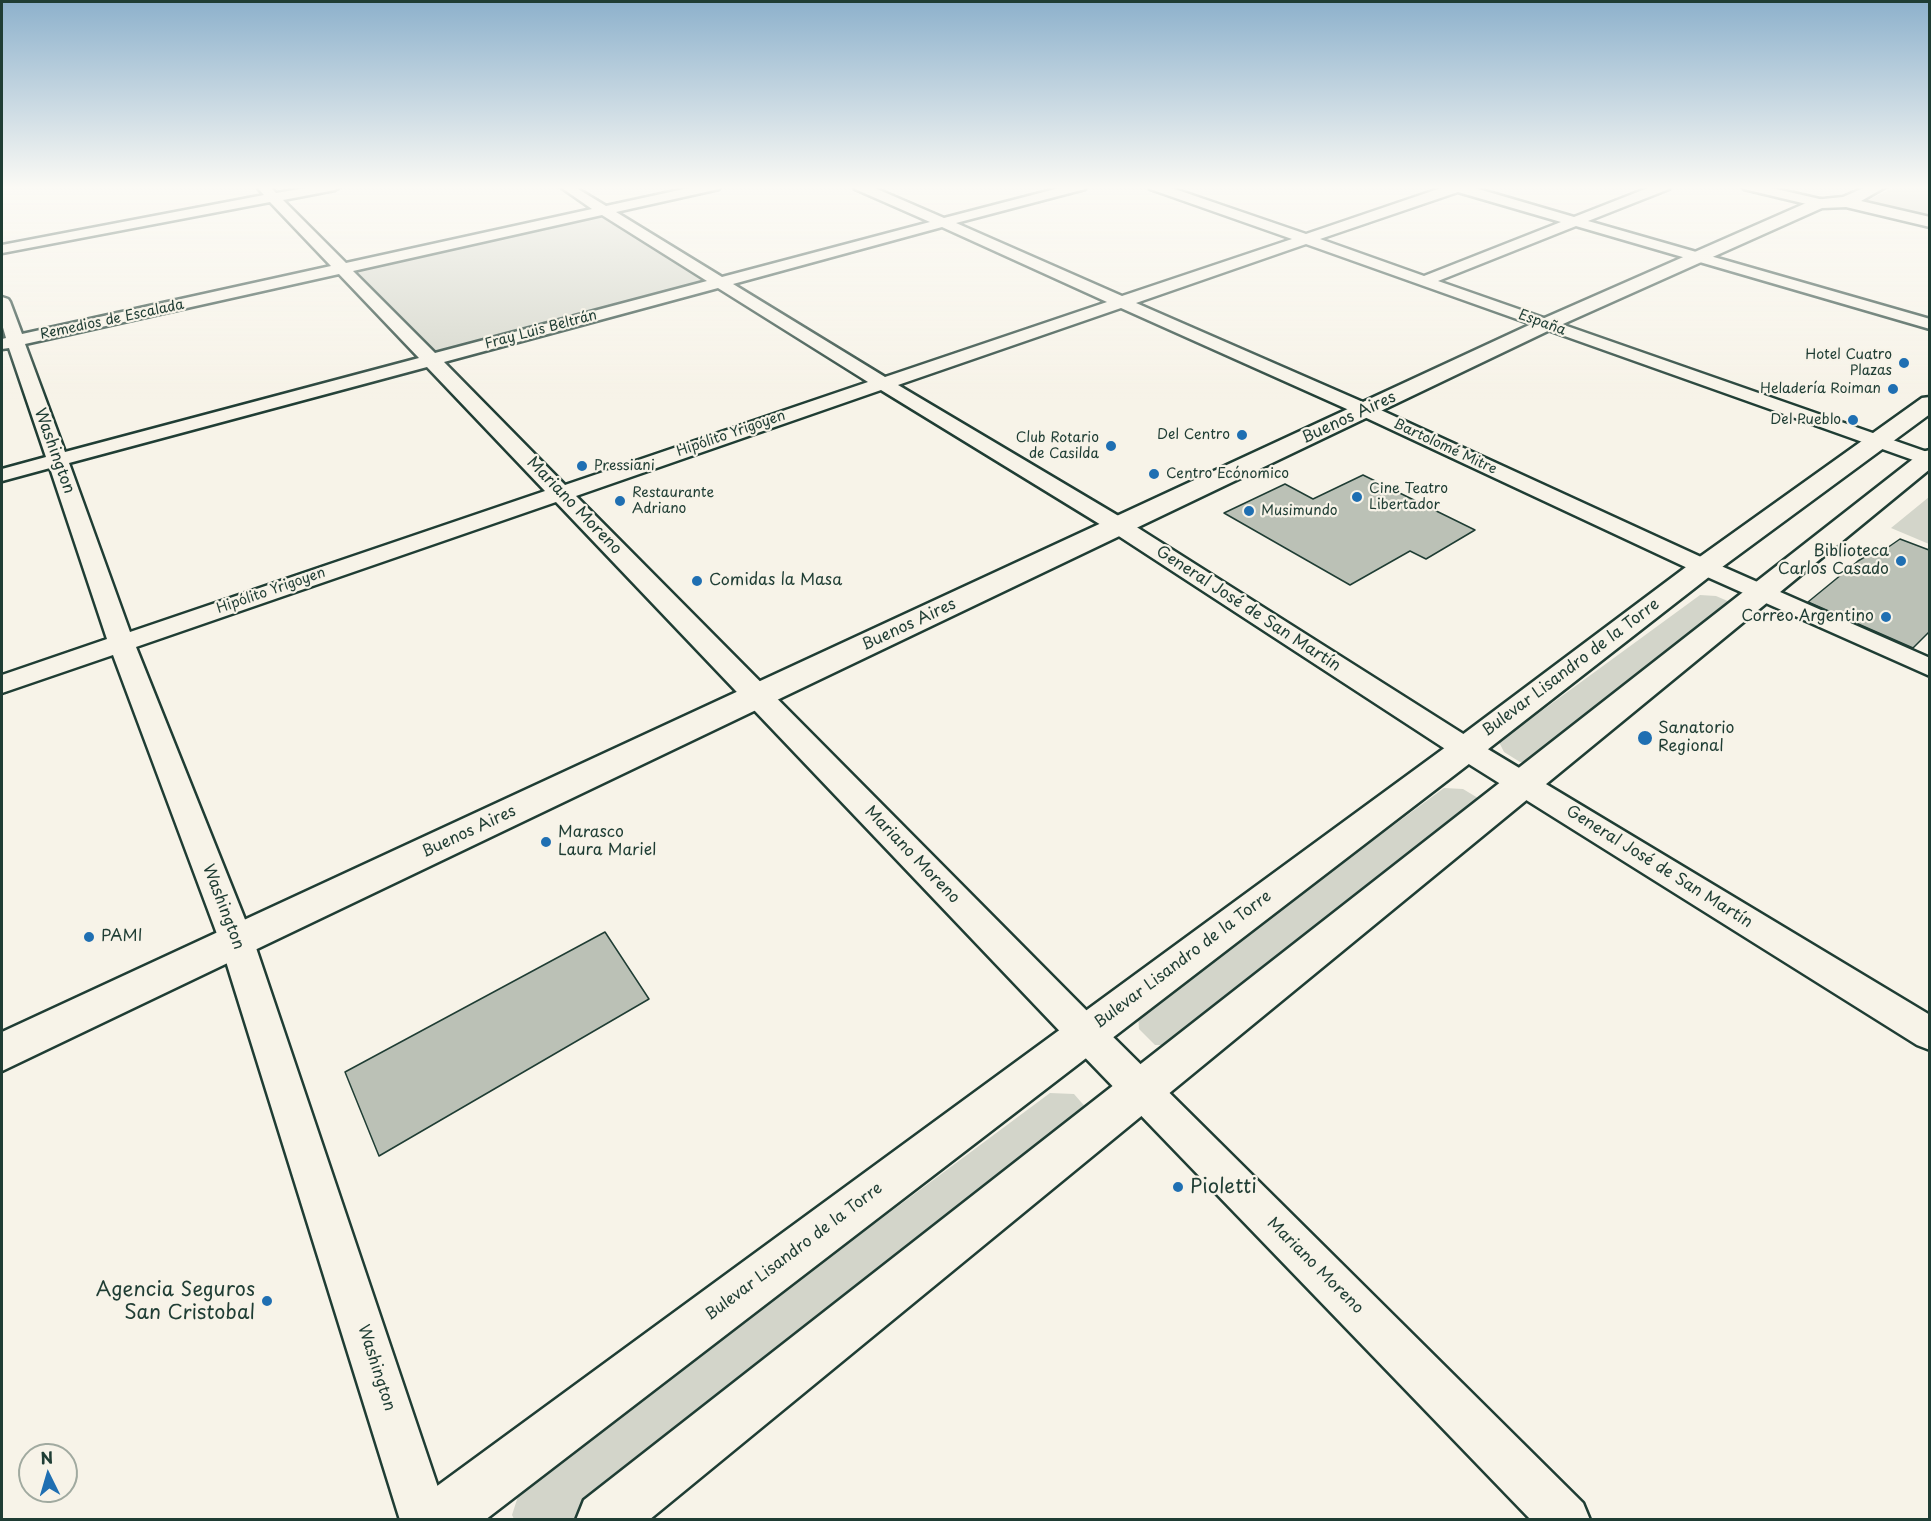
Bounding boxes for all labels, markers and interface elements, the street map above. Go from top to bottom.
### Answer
street label: Remedios de Escalada [38,297,186,343]
street label: Fray Luis Beltrán [483,307,599,353]
street label: España [1516,307,1568,339]
place label: Hotel Cuatro Plazas [1805,347,1892,380]
marker: Hotel Cuatro Plazas [1897,356,1911,370]
place label: Heladería Roiman [1760,381,1881,397]
marker: Heladería Roiman [1886,382,1900,396]
street label: Buenos Aires [1299,388,1399,448]
street label: Washington [30,406,78,496]
street label: Hipólito Yrigoyen [674,408,788,460]
place label: Del Pueblo [1770,412,1841,428]
marker: Del Pueblo [1846,413,1860,427]
street label: Bartolomé Mitre [1391,416,1499,478]
place label: Del Centro [1157,427,1230,443]
marker: Del Centro [1235,428,1249,442]
place label: Club Rotario de Casilda [1016,430,1099,462]
marker: Club Rotario de Casilda [1104,439,1118,453]
street label: Mariano Moreno [523,453,625,559]
place label: Pressiani [594,458,655,474]
marker: Pressiani [575,459,589,473]
place label: Centro Ecónomico [1166,466,1289,482]
marker: Centro Ecónomico [1147,467,1161,481]
place label: Cine Teatro Libertador [1369,481,1448,514]
place label: Restaurante Adriano [632,485,714,518]
marker: Cine Teatro Libertador [1350,490,1364,504]
marker: Restaurante Adriano [613,494,627,508]
place label: Musimundo [1261,503,1337,519]
marker: Musimundo [1242,504,1256,518]
street label: General José de San Martín [1152,542,1344,676]
place label: Biblioteca Carlos Casado [1778,542,1889,580]
marker: Biblioteca Carlos Casado [1894,554,1908,568]
street label: Hipólito Yrigoyen [214,565,328,617]
place label: Comidas la Masa [709,571,842,591]
marker: Comidas la Masa [690,574,704,588]
street label: Buenos Aires [859,595,959,655]
street label: Bulevar Lisandro de la Torre [1478,595,1664,741]
place label: Correo Argentino [1741,607,1874,627]
marker: Correo Argentino [1879,610,1893,624]
place label: Sanatorio Regional [1658,719,1734,757]
marker: Sanatorio Regional [1636,729,1654,747]
street label: Buenos Aires [419,802,519,862]
street label: Mariano Moreno [861,802,963,908]
street label: General José de San Martín [1562,802,1756,932]
place label: Marasco Laura Mariel [558,823,656,861]
marker: Marasco Laura Mariel [539,835,553,849]
street label: Washington [198,862,248,952]
street label: Bulevar Lisandro de la Torre [1090,887,1276,1033]
place label: PAMI [101,927,143,947]
marker: PAMI [82,930,96,944]
place label: Pioletti [1190,1175,1257,1199]
street label: Bulevar Lisandro de la Torre [701,1179,887,1325]
marker: Pioletti [1171,1180,1185,1194]
street label: Mariano Moreno [1263,1214,1367,1318]
place label: Agencia Seguros San Cristobal [96,1278,255,1325]
marker: Agencia Seguros San Cristobal [260,1294,274,1308]
street label: Washington [353,1322,399,1414]
north arrow [18,1443,78,1503]
text: N [39,1445,54,1470]

